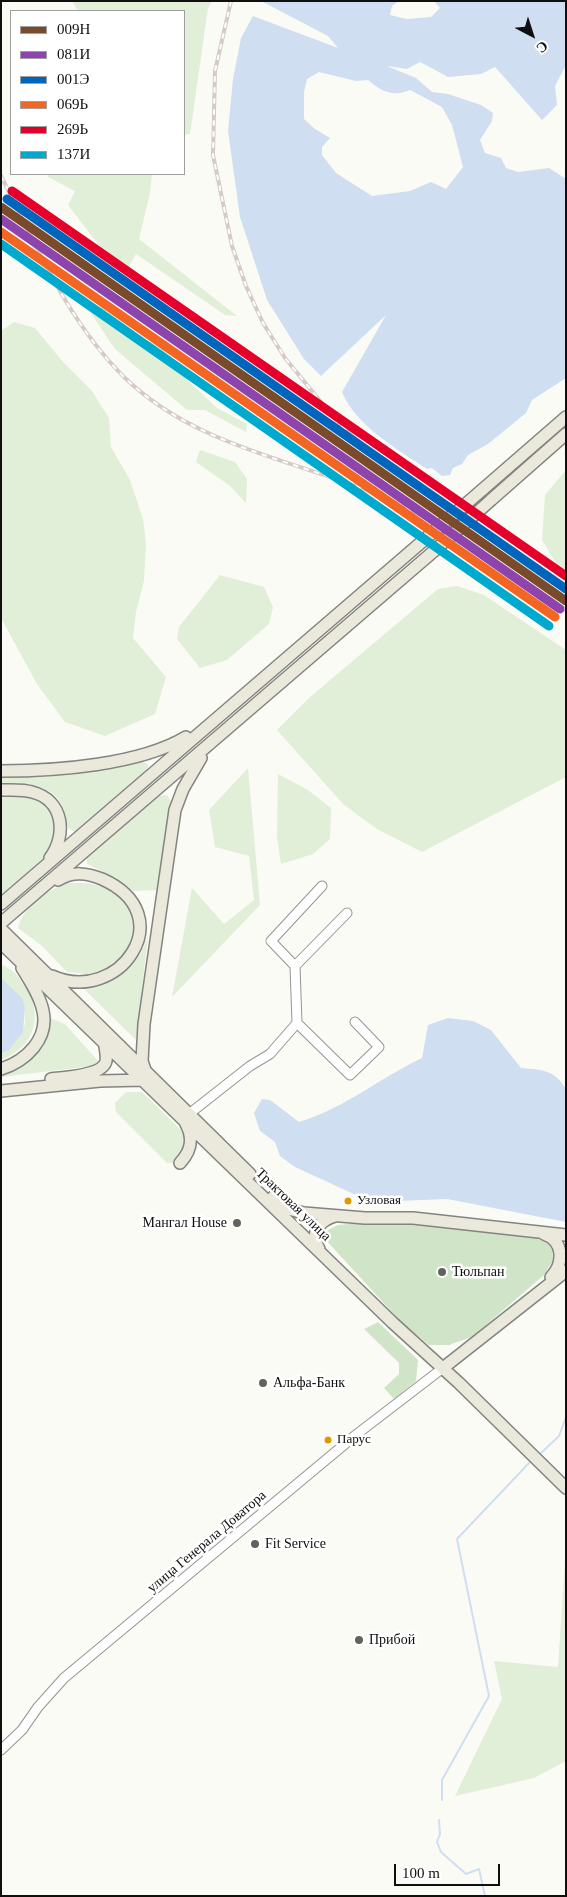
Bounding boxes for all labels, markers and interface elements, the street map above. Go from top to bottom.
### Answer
legend [10,10,185,175]
north arrow [507,10,557,60]
text: 009Н [57,21,90,37]
text: С [533,38,551,56]
text: 081И [57,46,90,62]
text: 001Э [57,71,89,87]
text: 069Ь [57,96,88,112]
text: 269Ь [57,121,88,137]
text: 137И [57,146,90,162]
street label: Трактовая улица [252,1165,334,1245]
place label: Узловая [357,1193,401,1209]
marker: Узловая [343,1196,353,1206]
place label: Мангал House [143,1215,227,1231]
marker: Мангал House [231,1217,243,1229]
place label: Тюльпан [452,1264,505,1280]
marker: Тюльпан [436,1266,448,1278]
place label: Альфа-Банк [273,1375,345,1391]
marker: Альфа-Банк [257,1377,269,1389]
place label: Парус [337,1432,371,1448]
marker: Парус [323,1435,333,1445]
street label: улица Генерала Доватора [144,1487,270,1597]
place label: Fit Service [265,1536,326,1552]
marker: Fit Service [249,1538,261,1550]
place label: Прибой [369,1632,415,1648]
marker: Прибой [353,1634,365,1646]
scale bar [397,1854,503,1886]
text: 100 m [402,1865,440,1881]

